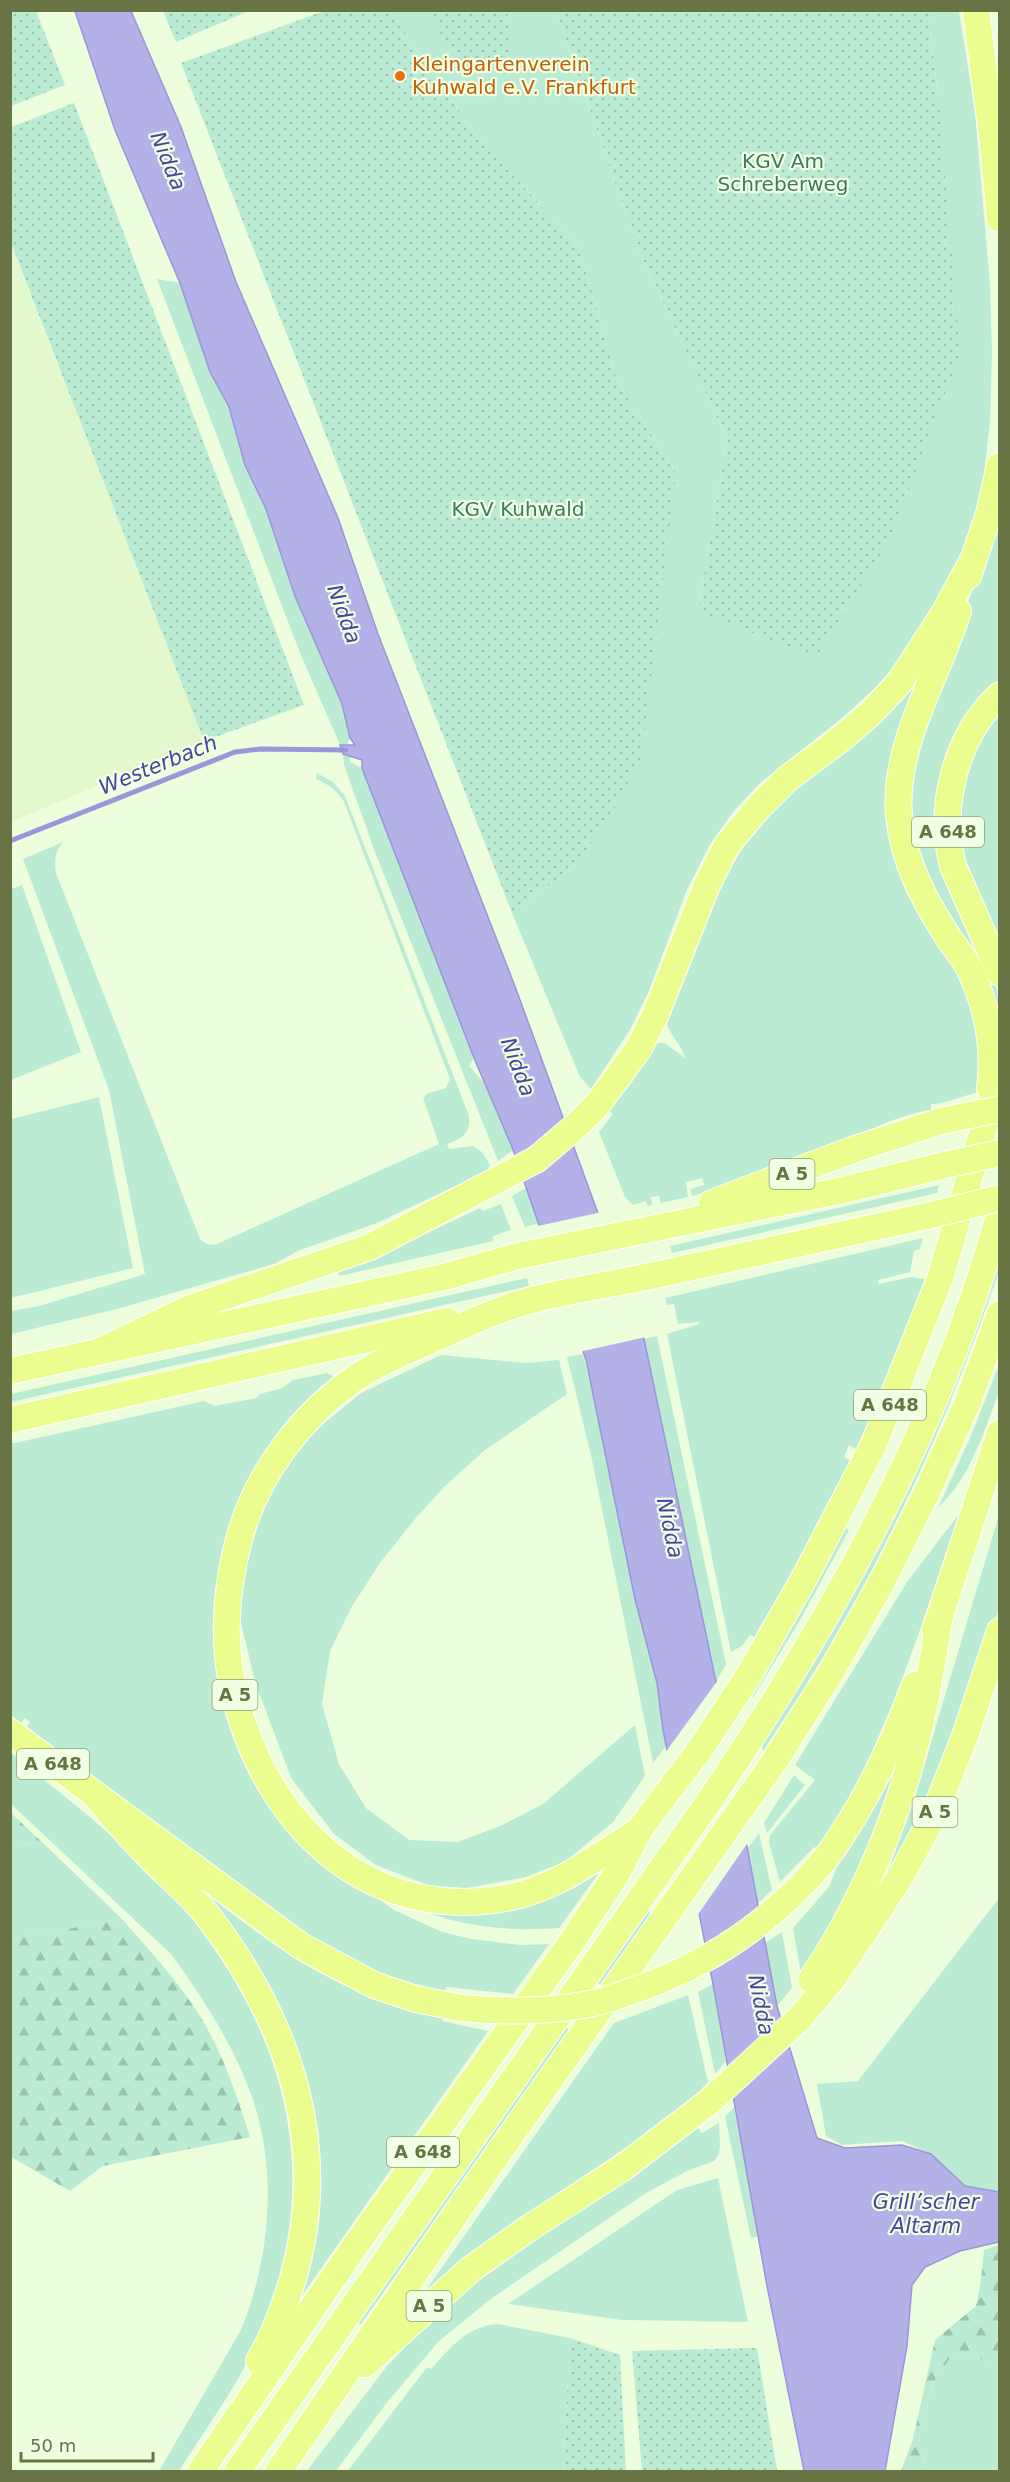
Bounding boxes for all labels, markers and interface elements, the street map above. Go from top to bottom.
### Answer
place label: Kleingartenverein Kuhwald e.V. Frankfurt [412,52,636,99]
marker: Kleingartenverein Kuhwald e.V. Frankfurt [393,69,407,83]
water label: Nidda [145,128,191,194]
park label: KGV Am Schreberweg [717,149,849,196]
park label: KGV Kuhwald [452,497,585,521]
water label: Nidda [322,581,366,647]
water label: Westerbach [95,730,221,800]
road number: A 648 [912,817,984,847]
water label: Nidda [496,1034,540,1100]
road number: A 5 [770,1159,814,1189]
road number: A 648 [854,1390,926,1420]
water label: Nidda [652,1496,688,1560]
road number: A 5 [212,1680,258,1710]
road number: A 648 [17,1749,89,1779]
road number: A 5 [912,1797,958,1827]
water label: Nidda [743,1973,779,2037]
road number: A 648 [387,2137,459,2167]
water label: Grill’scher Altarm [873,2190,981,2238]
road number: A 5 [406,2291,452,2321]
scale bar [21,2425,153,2463]
text: 50 m [30,2435,76,2456]

